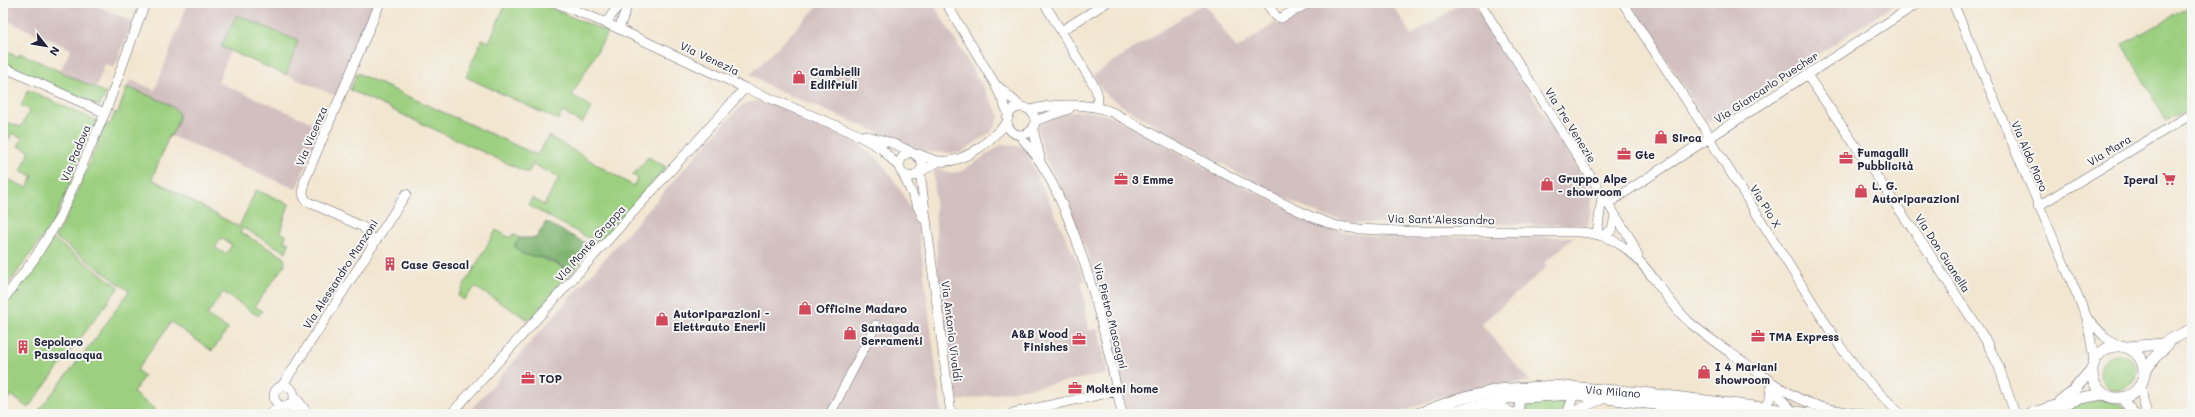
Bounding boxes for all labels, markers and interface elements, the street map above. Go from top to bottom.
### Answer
north arrow [26,26,66,66]
street label: Via Venezia [678,38,742,78]
text: N [46,44,64,59]
street label: Via Giancarlo Puecher [1711,48,1821,126]
place label: Cambielli Edilfriuli [810,64,861,92]
shop icon: Cambielli Edilfriuli [791,69,807,85]
street label: Via Tre Venezie [1542,85,1600,166]
street label: Via Vicenza [292,104,330,168]
street label: Via Aldo Moro [2008,118,2052,194]
street label: Via Padova [56,122,94,184]
shop icon: Sirca [1653,129,1669,145]
place label: Sirca [1672,130,1702,145]
street label: Via Mara [2084,131,2134,169]
place label: Fumagalli Pubblicità [1857,145,1914,173]
office icon: Gte [1616,146,1632,162]
place label: Gte [1635,147,1655,162]
office icon: Fumagalli Pubblicità [1838,150,1854,166]
office icon: 3 Emme [1113,171,1129,187]
place label: Gruppo Alpe - showroom [1558,171,1628,199]
supermarket icon: Iperal [2161,171,2177,187]
place label: 3 Emme [1132,172,1174,187]
place label: Iperal [2123,172,2158,187]
shop icon: Gruppo Alpe - showroom [1539,176,1555,192]
place label: L. G. Autoriparazioni [1872,178,1960,206]
street label: Via Pio X [1747,182,1785,230]
shop icon: L. G. Autoriparazioni [1853,183,1869,199]
street label: Via Monte Grappa [552,201,629,285]
street label: Via Sant'Alessandro [1387,211,1495,227]
street label: Via Don Guanella [1912,211,1974,295]
street label: Via Alessandro Manzoni [299,216,381,332]
building icon: Case Gescal [382,256,398,272]
place label: Case Gescal [401,257,469,272]
street label: Via Pietro Mascagni [1091,262,1131,370]
street label: Via Antonio Vivaldi [938,280,966,382]
shop icon: Officine Madaro [797,300,813,316]
place label: Officine Madaro [816,301,907,316]
place label: Autoriparazioni - Elettrauto Enerli [673,306,770,334]
shop icon: Autoriparazioni - Elettrauto Enerli [654,311,670,327]
place label: Santagada Serramenti [861,320,923,348]
shop icon: Santagada Serramenti [842,325,858,341]
place label: A&B Wood Finishes [1011,326,1068,354]
office icon: TMA Express [1750,328,1766,344]
place label: TMA Express [1769,329,1840,344]
office icon: A&B Wood Finishes [1071,331,1087,347]
place label: Sepolcro Passalacqua [34,334,103,362]
building icon: Sepolcro Passalacqua [15,339,31,355]
place label: I 4 Mariani showroom [1715,359,1777,387]
shop icon: I 4 Mariani showroom [1696,364,1712,380]
office icon: TOP [520,370,536,386]
place label: TOP [539,371,562,386]
office icon: Molteni home [1067,380,1083,396]
place label: Molteni home [1086,381,1159,396]
street label: Via Milano [1585,381,1642,400]

